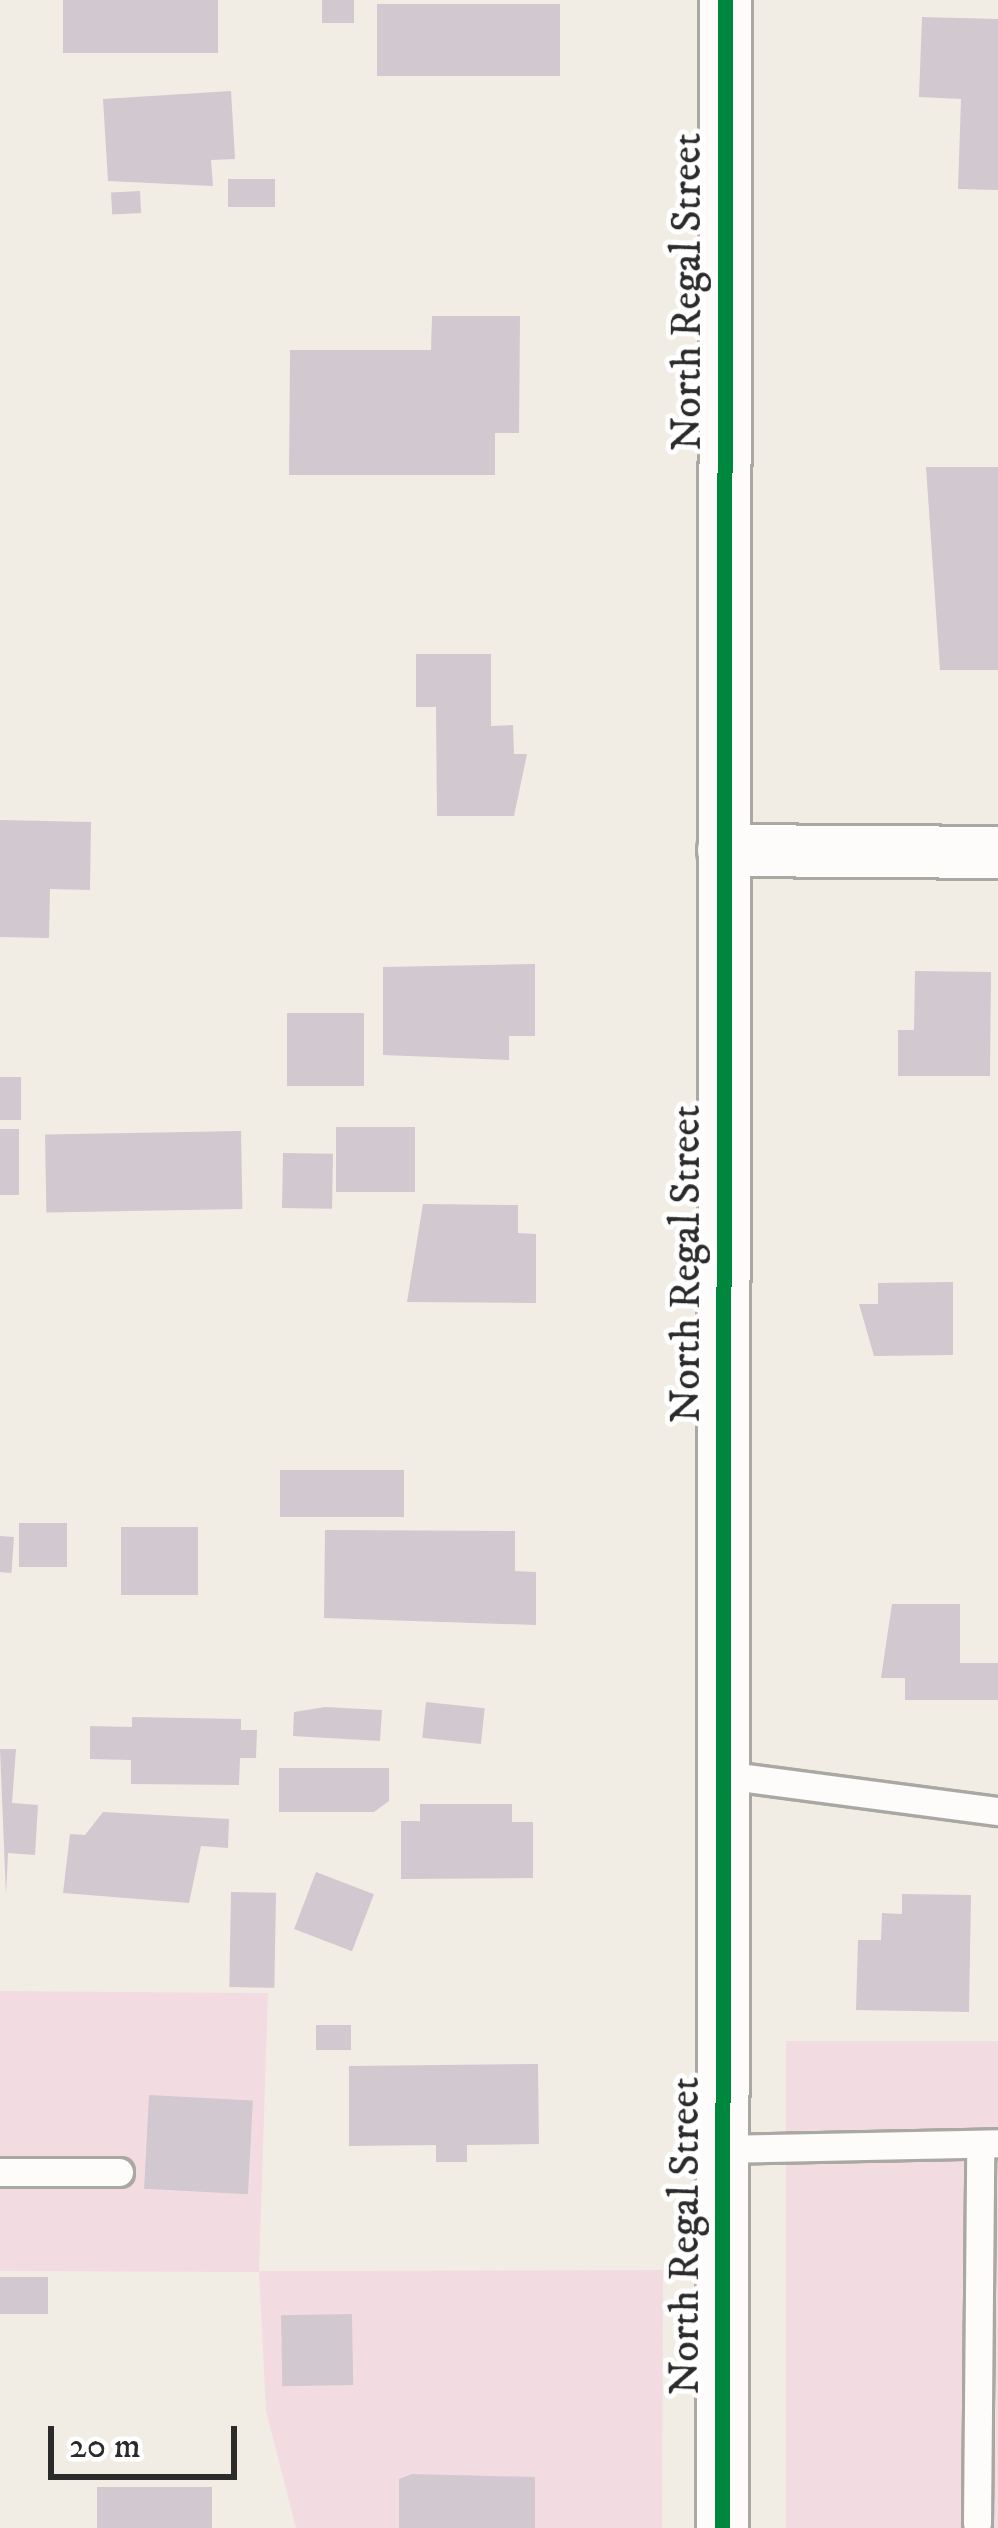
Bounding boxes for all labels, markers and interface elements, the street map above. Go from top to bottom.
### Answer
street label: North Regal Street [663,133,713,451]
street label: North Regal Street [662,1105,712,1423]
street label: North Regal Street [661,2077,711,2395]
scale bar [54,2402,243,2476]
text: 20 m [69,2424,141,2469]

